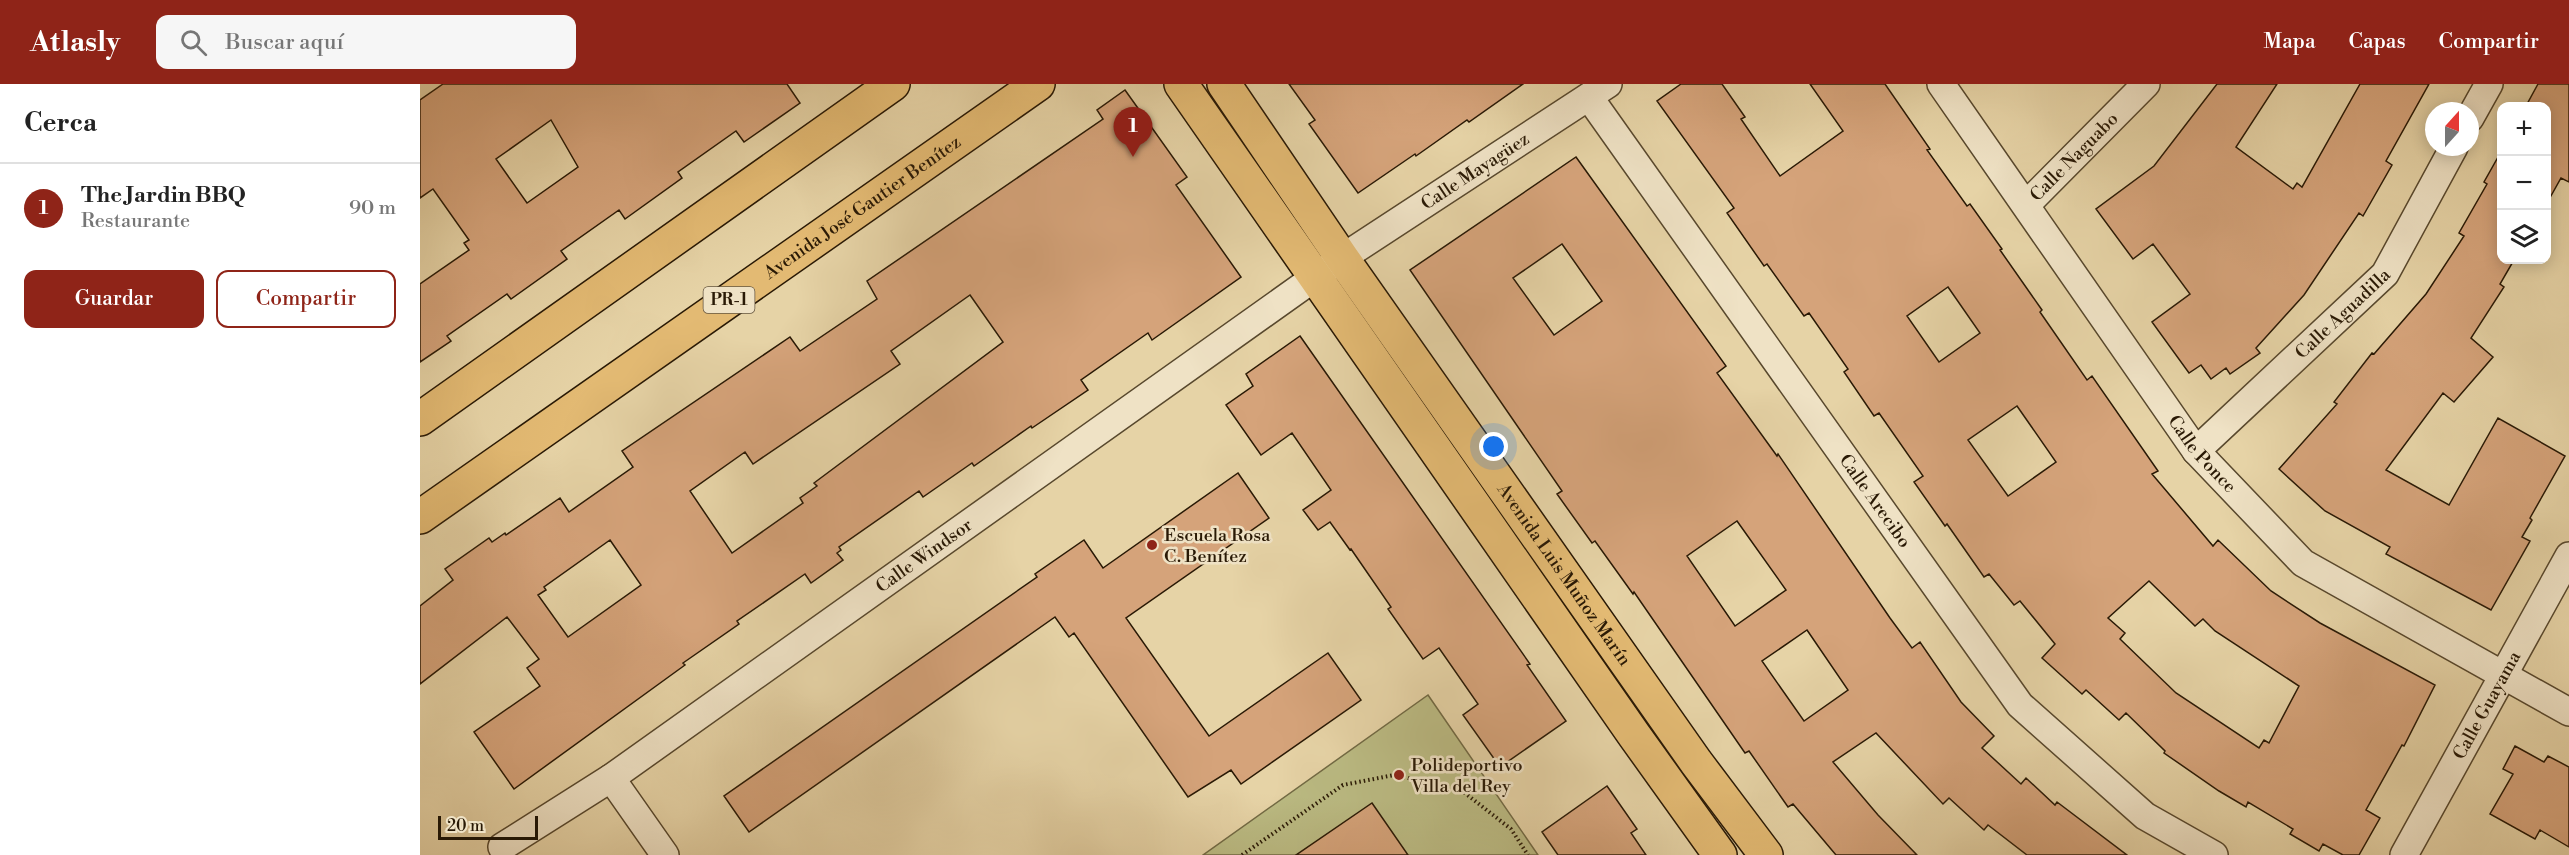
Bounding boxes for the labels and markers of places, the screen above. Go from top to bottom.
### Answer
pin: 1 [1114,107,1152,157]
place label: Escuela Rosa C. Benítez [1164,524,1271,568]
marker: Escuela Rosa C. Benítez [1145,538,1159,552]
place label: Polideportivo Villa del Rey [1410,754,1523,798]
marker: Polideportivo Villa del Rey [1392,768,1406,782]

